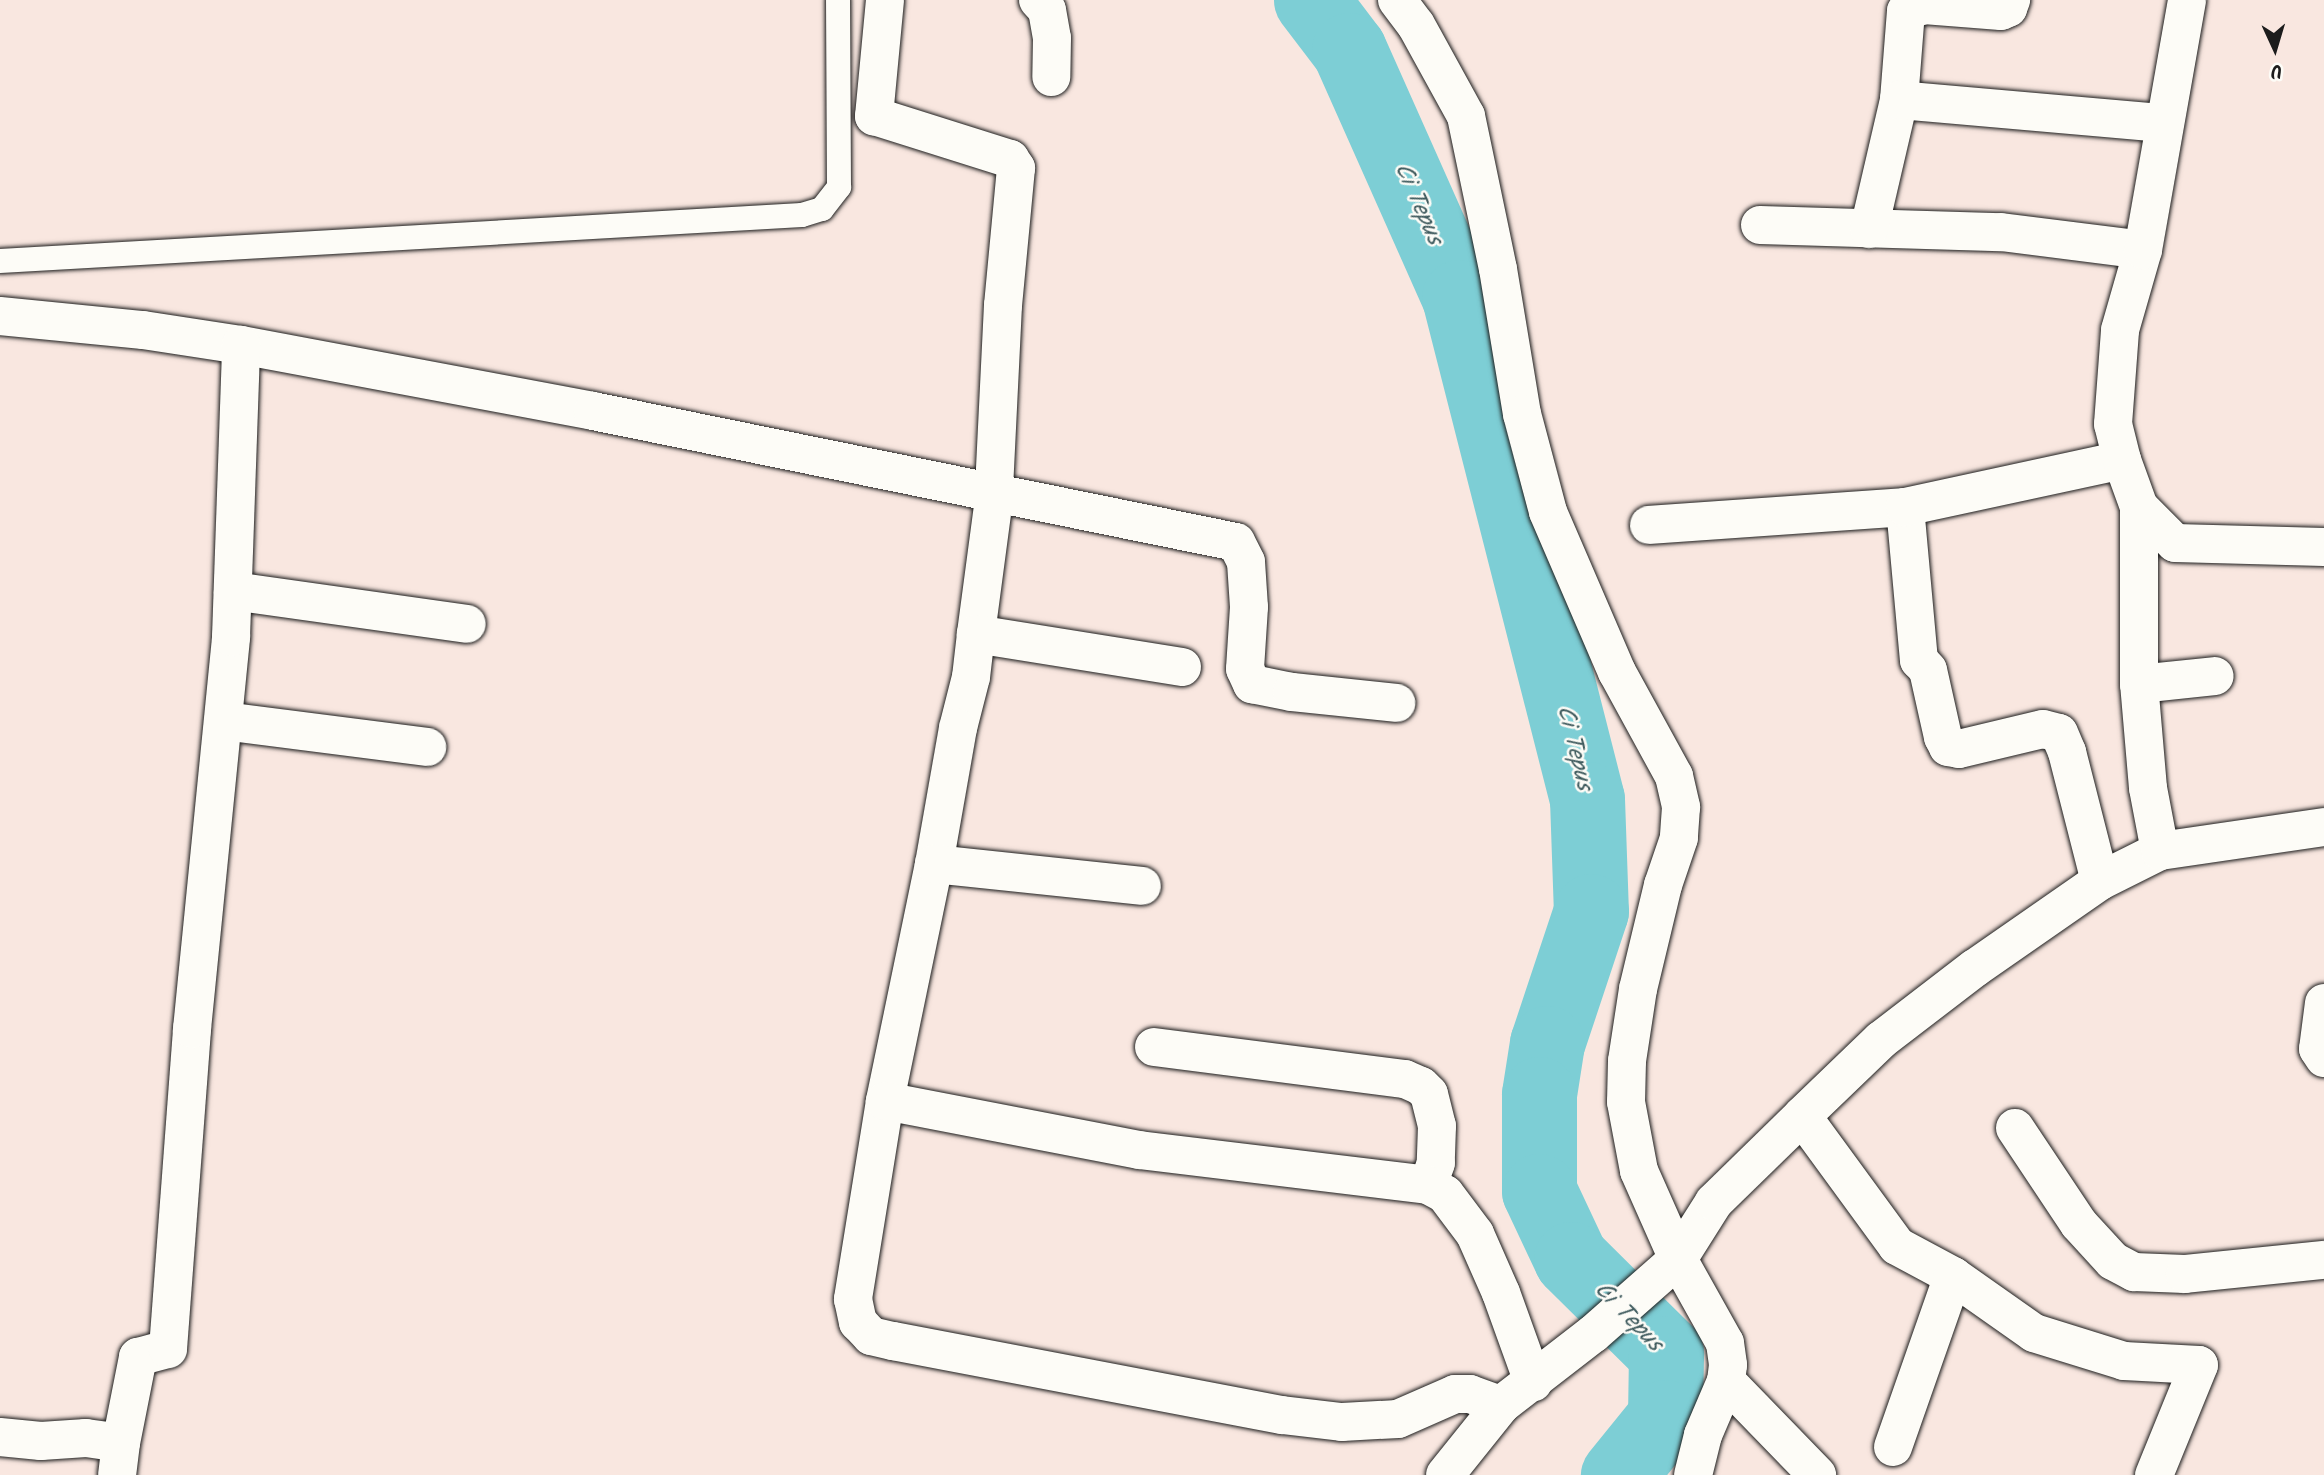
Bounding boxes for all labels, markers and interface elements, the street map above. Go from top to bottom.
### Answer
north arrow [2240,14,2310,84]
text: U [2270,55,2283,85]
water label: Ci Tepus [1387,159,1449,249]
water label: Ci Tepus [1550,703,1598,793]
water label: Ci Tepus [1588,1276,1668,1358]

